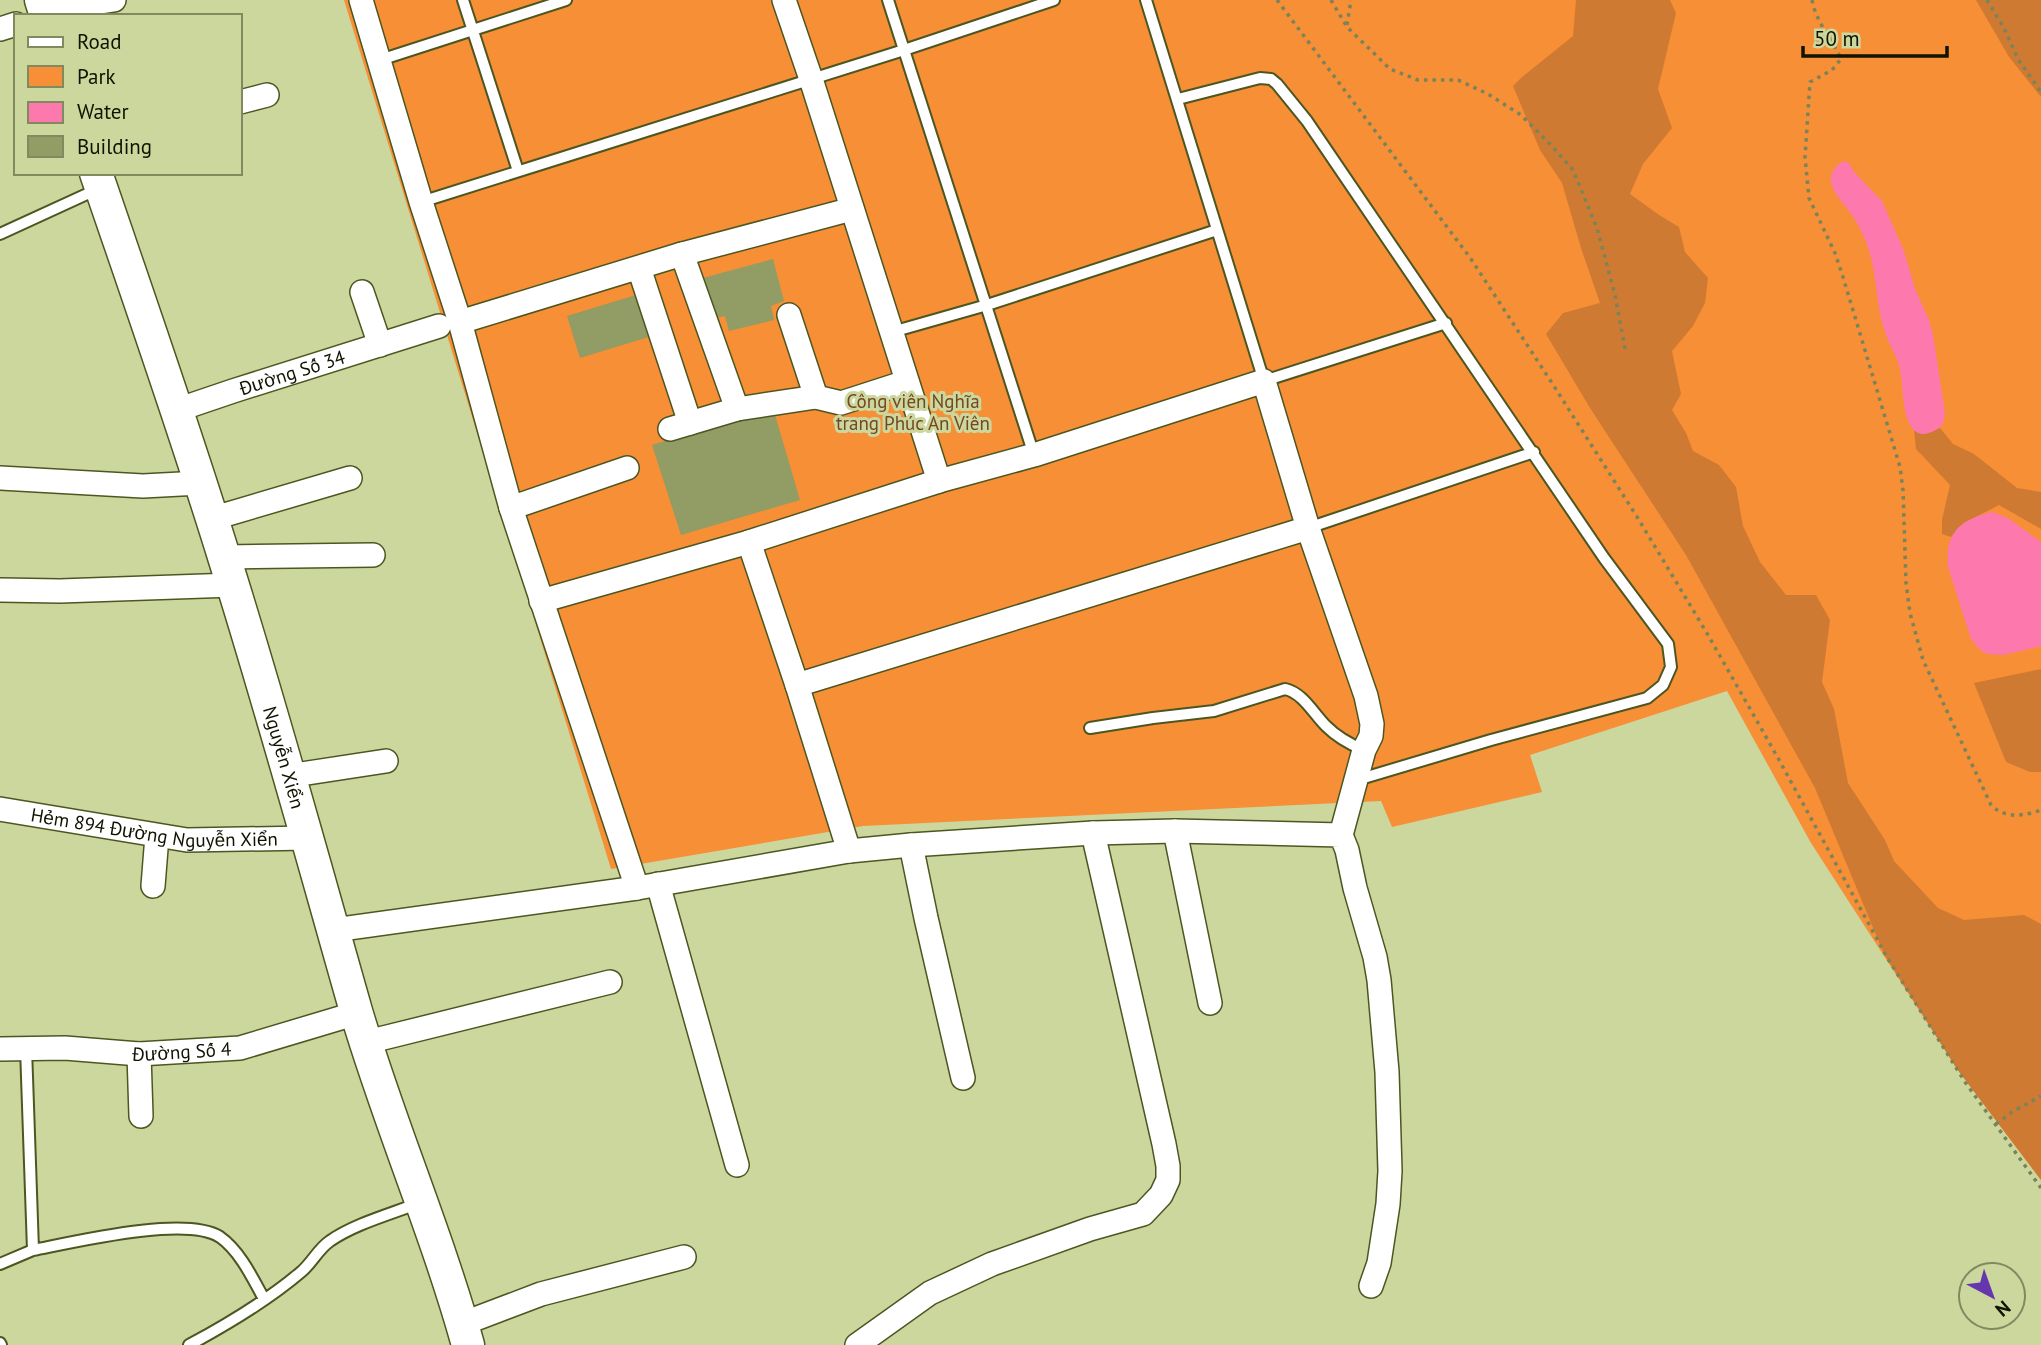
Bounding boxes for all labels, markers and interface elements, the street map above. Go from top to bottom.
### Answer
legend [14,14,242,175]
scale bar [1803,14,1946,58]
text: 50 m [1814,25,1860,52]
text: Road [77,28,121,55]
text: Park [77,63,116,90]
text: Water [77,98,129,125]
text: Building [77,133,152,160]
street label: Đường Số 34 [235,344,348,401]
park label: Công viên Nghĩa trang Phúc An Viên [836,389,990,435]
street label: Nguyễn Xiển [258,703,310,811]
street label: Hẻm 894 Đường Nguyễn Xiển [29,802,278,852]
street label: Đường Số 4 [130,1037,232,1066]
north arrow [1957,1261,2027,1331]
text: N [1991,1296,2016,1322]

